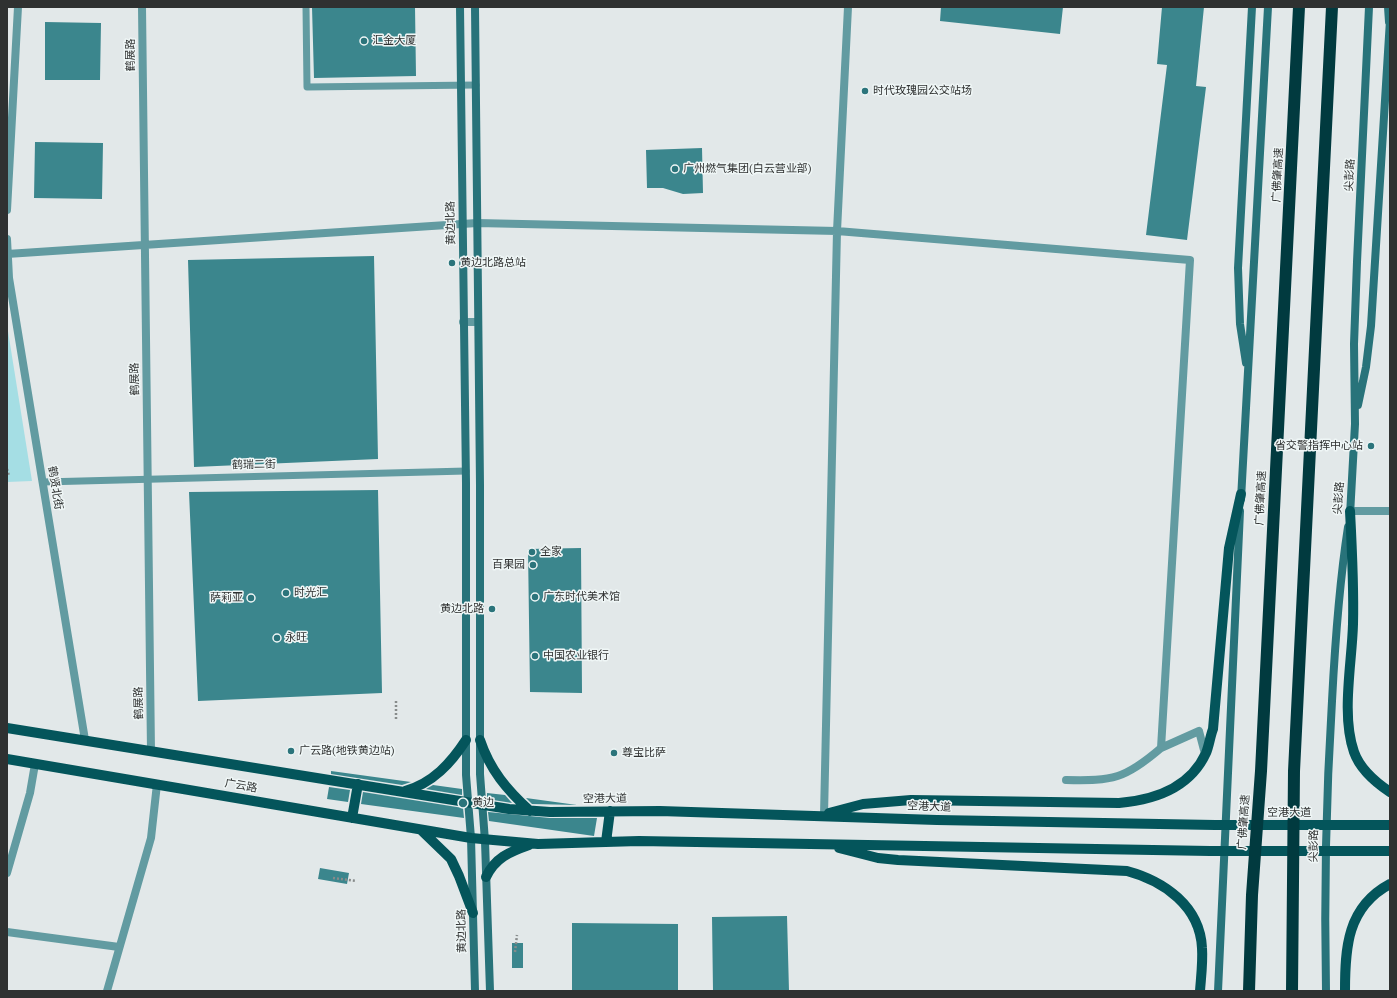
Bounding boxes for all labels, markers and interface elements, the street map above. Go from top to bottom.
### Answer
place label: 汇金大厦 [372,34,416,48]
marker: 汇金大厦 [359,36,369,46]
street label: 鹤展路 [124,39,138,71]
place label: 时代玫瑰园公交站场 [873,84,972,98]
marker: 时代玫瑰园公交站场 [860,86,870,96]
street label: 广佛肇高速 [1270,147,1286,203]
street label: 尖彭路 [1343,158,1357,192]
place label: 广州燃气集团(白云营业部) [683,162,812,176]
marker: 广州燃气集团(白云营业部) [670,164,680,174]
street label: 黄边北路 [444,201,458,245]
place label: 黄边北路总站 [460,256,526,270]
marker: 黄边北路总站 [447,258,457,268]
street label: 鹤展路 [128,362,142,396]
place label: 省交警指挥中心站 [1275,439,1363,453]
marker: 省交警指挥中心站 [1366,441,1376,451]
street label: 鹤瑞二街 [232,458,276,472]
street label: 鹤贤北街 [45,465,65,511]
street label: 广佛肇高速 [1253,470,1269,526]
street label: 尖彭路 [1331,481,1347,515]
place label: 全家 [540,545,562,559]
marker: 全家 [527,547,537,557]
place label: 百果园 [492,558,525,572]
marker: 百果园 [528,560,538,570]
place label: 时光汇 [294,586,327,600]
marker: 时光汇 [281,588,291,598]
place label: 广东时代美术馆 [543,590,620,604]
place label: 萨莉亚 [210,591,243,605]
marker: 广东时代美术馆 [530,592,540,602]
marker: 萨莉亚 [246,593,256,603]
place label: 黄边北路 [440,602,484,616]
marker: 黄边北路 [487,604,497,614]
place label: 永旺 [285,631,307,645]
marker: 永旺 [272,633,282,643]
place label: 中国农业银行 [543,649,609,663]
marker: 中国农业银行 [530,651,540,661]
street label: 鹤展路 [132,686,146,720]
place label: 广云路(地铁黄边站) [299,744,395,758]
marker: 广云路(地铁黄边站) [286,746,296,756]
place label: 尊宝比萨 [622,746,666,760]
marker: 尊宝比萨 [609,748,619,758]
street label: 广云路 [224,777,258,795]
street label: 空港大道 [583,792,627,806]
street label: 广佛肇高速 [1235,794,1253,850]
place label: 黄边 [472,796,494,810]
marker: 黄边 [457,797,469,809]
street label: 空港大道 [907,800,951,814]
street label: 空港大道 [1267,806,1311,820]
street label: 尖彭路 [1307,829,1321,863]
street label: 黄边北路 [455,909,469,953]

